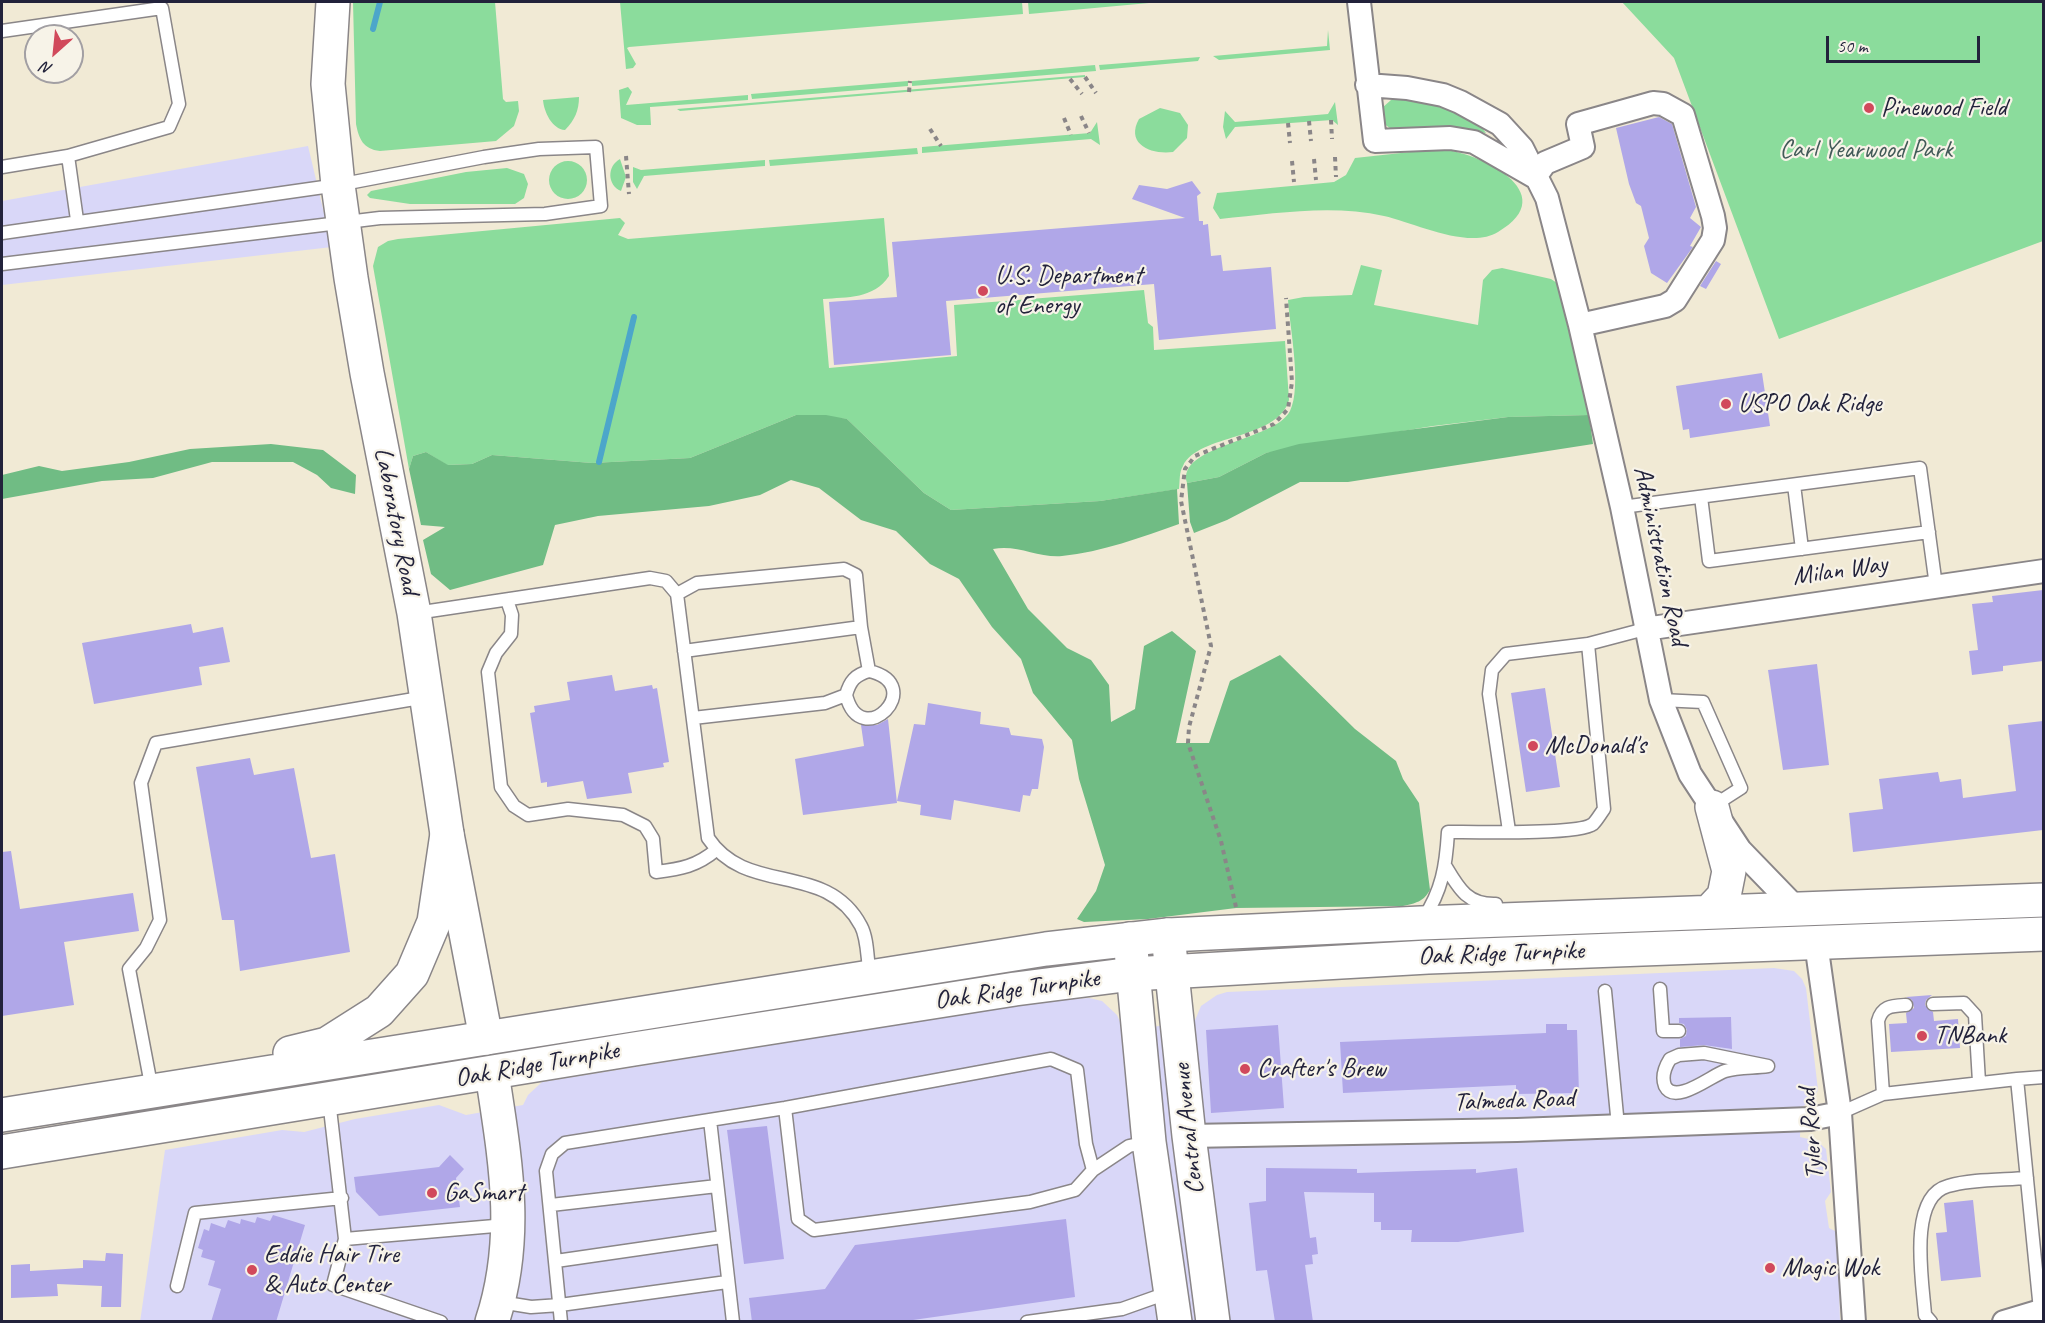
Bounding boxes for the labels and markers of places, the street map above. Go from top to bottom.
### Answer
place label: Pinewood Field [1881,92,2007,124]
marker: Pinewood Field [1862,101,1876,115]
place label: U.S. Department of Energy [995,260,1142,322]
marker: U.S. Department of Energy [976,284,990,298]
place label: USPO Oak Ridge [1738,388,1881,420]
marker: USPO Oak Ridge [1719,397,1733,411]
place label: McDonald's [1545,730,1646,762]
marker: McDonald's [1526,739,1540,753]
place label: TNBank [1934,1020,2006,1052]
marker: TNBank [1915,1029,1929,1043]
place label: Crafter's Brew [1257,1053,1386,1085]
marker: Crafter's Brew [1238,1062,1252,1076]
place label: GaSmart [444,1177,524,1209]
marker: GaSmart [425,1186,439,1200]
place label: Eddie Hair Tire & Auto Center [264,1239,399,1300]
place label: Magic Wok [1782,1252,1879,1284]
marker: Magic Wok [1763,1261,1777,1275]
marker: Eddie Hair Tire & Auto Center [245,1263,259,1277]

